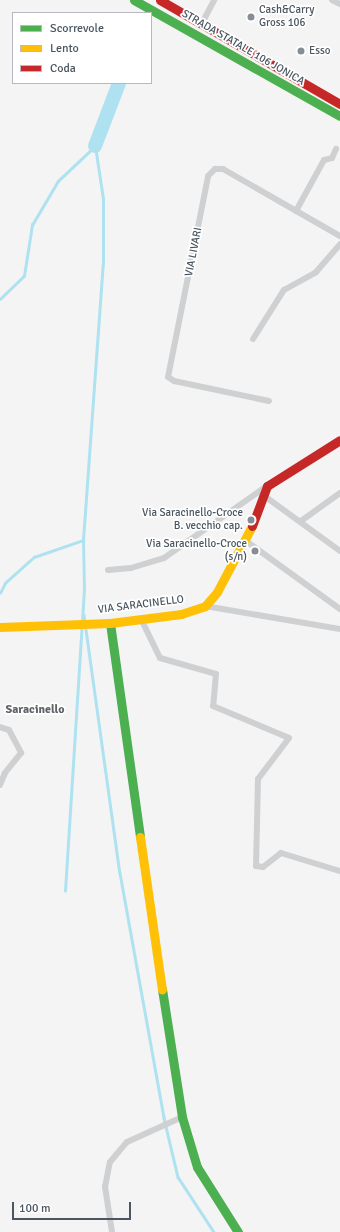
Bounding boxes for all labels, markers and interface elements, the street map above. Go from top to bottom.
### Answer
place label: Cash&Carry Gross 106 [259,4,314,30]
street label: STRADA STATALE 106 JONICA [179,7,307,89]
legend [12,12,152,84]
marker: Cash&Carry Gross 106 [246,12,256,22]
text: Scorrevole [50,21,104,36]
text: Lento [50,41,79,56]
place label: Esso [309,44,331,58]
marker: Esso [296,46,306,56]
text: Coda [50,61,76,76]
street label: VIA LIVARI [183,226,205,278]
place label: Via Saracinello-Croce B. vecchio cap. [142,507,243,533]
marker: Via Saracinello-Croce B. vecchio cap. [246,515,256,525]
place label: Via Saracinello-Croce (s/n) [146,538,247,564]
marker: Via Saracinello-Croce (s/n) [250,546,260,556]
street label: VIA SARACINELLO [97,593,185,617]
district label: Saracinello [5,703,65,717]
scale bar [14,1194,133,1220]
text: 100 m [19,1201,51,1216]

